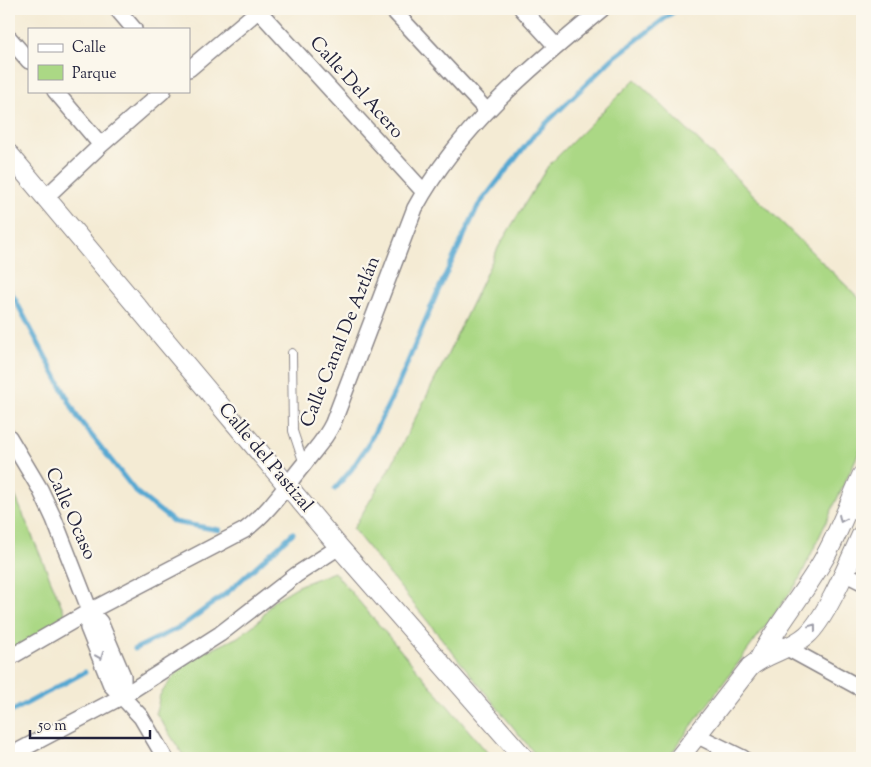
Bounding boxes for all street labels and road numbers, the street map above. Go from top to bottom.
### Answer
street label: Calle Del Acero [303,31,409,145]
street label: Calle Canal De Aztlán [294,252,388,432]
street label: Calle del Pastizal [211,397,319,519]
street label: Calle Ocaso [38,463,102,565]

